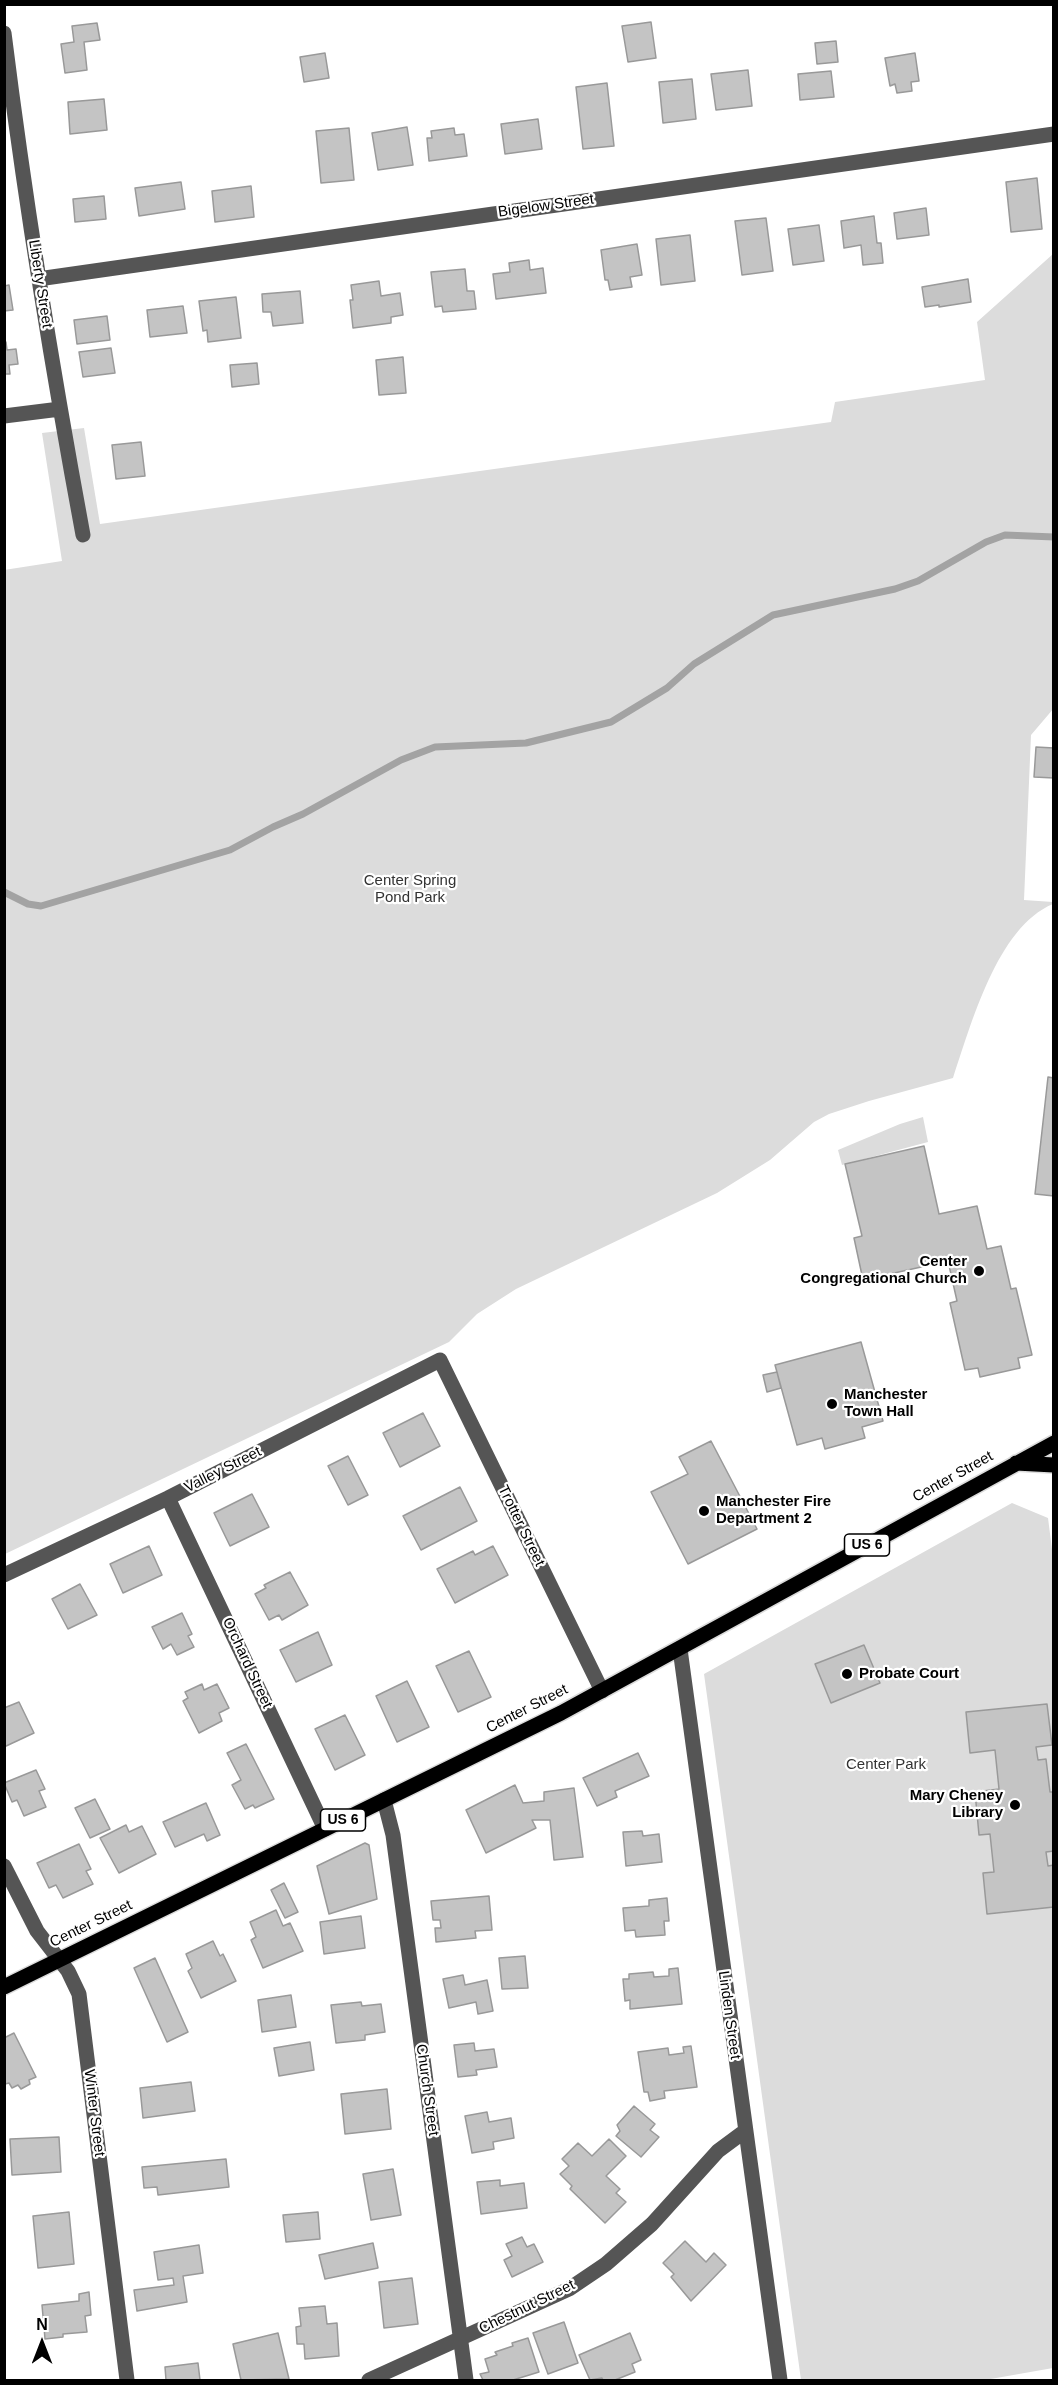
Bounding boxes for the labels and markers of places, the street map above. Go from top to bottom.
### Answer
place label: Center Congregational Church [800,1253,967,1288]
marker: Center Congregational Church [972,1264,986,1278]
place label: Manchester Town Hall [844,1386,927,1421]
marker: Manchester Town Hall [825,1397,839,1411]
place label: Manchester Fire Department 2 [716,1493,831,1528]
marker: Manchester Fire Department 2 [697,1504,711,1518]
place label: Probate Court [859,1665,959,1683]
marker: Probate Court [840,1667,854,1681]
place label: Mary Cheney Library [910,1787,1003,1822]
marker: Mary Cheney Library [1008,1798,1022,1812]

